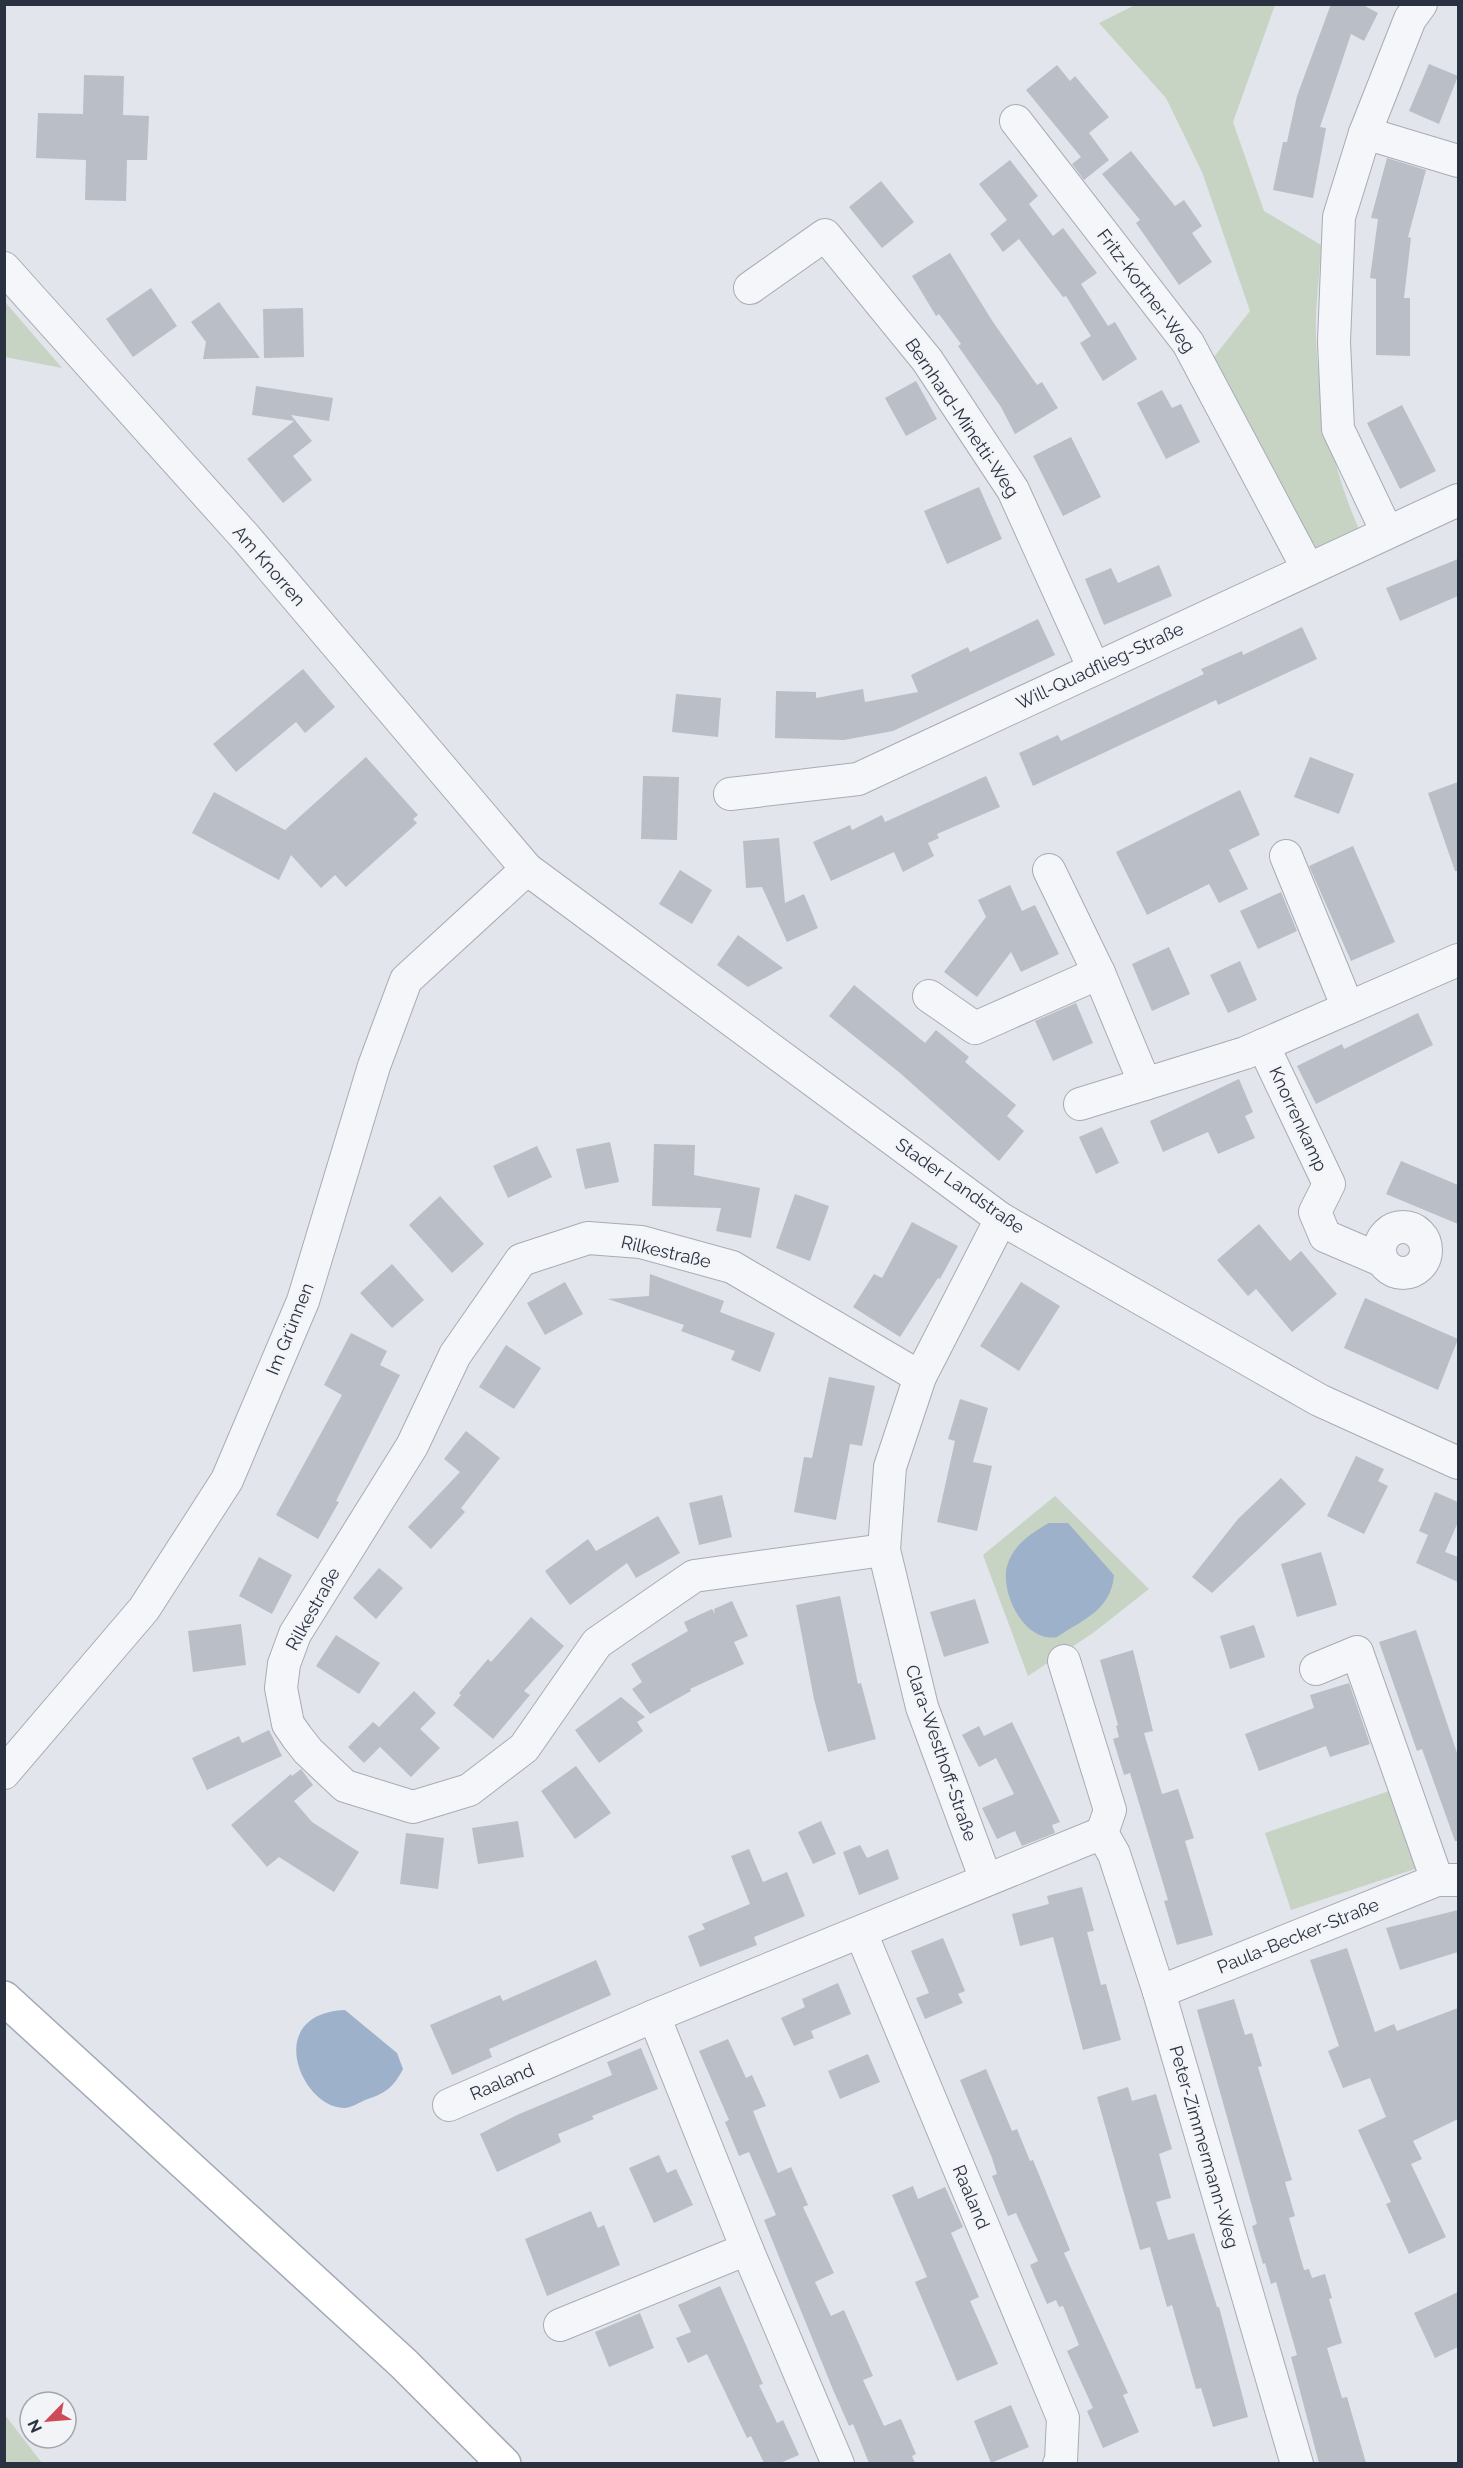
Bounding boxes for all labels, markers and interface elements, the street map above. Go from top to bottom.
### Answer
street label: Fritz-Kortner-Weg [1093,225,1200,357]
street label: Bernhard-Minetti-Weg [901,334,1024,501]
street label: Am Knorren [229,521,310,610]
street label: Will-Quadflieg-Straße [1013,617,1187,714]
street label: Knorrenkamp [1265,1063,1332,1175]
street label: Stader Landstraße [892,1133,1029,1238]
street label: Rilkestraße [619,1231,713,1272]
street label: Im Grünnen [262,1280,318,1378]
street label: Rilkestraße [281,1563,344,1654]
street label: Clara-Westhoff-Straße [901,1662,982,1844]
street label: Paula-Becker-Straße [1214,1893,1382,1978]
street label: Peter-Zimmermann-Weg [1165,2043,1244,2251]
street label: Raaland [467,2059,537,2104]
street label: Raaland [949,2162,994,2232]
north arrow [18,2390,78,2450]
text: N [24,2417,46,2436]

